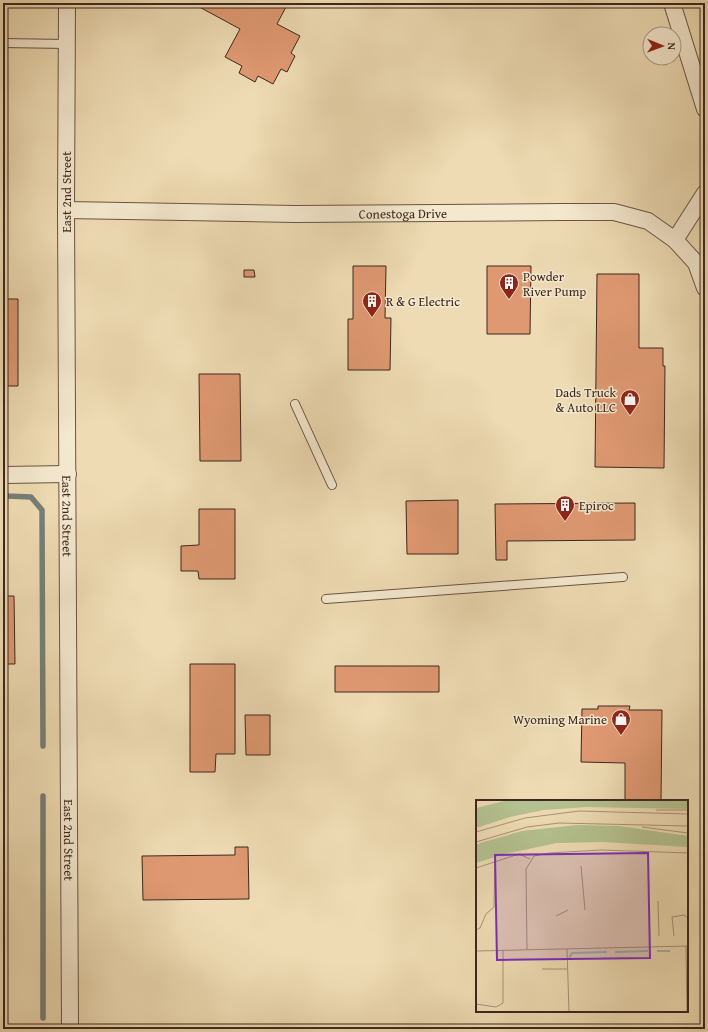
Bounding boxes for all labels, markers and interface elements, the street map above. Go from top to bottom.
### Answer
north arrow [642,26,682,66]
text: N [664,42,680,51]
street label: East 2nd Street [57,151,76,233]
street label: Conestoga Drive [359,204,447,224]
place label: Powder River Pump [523,267,586,301]
building icon: Powder River Pump [498,272,520,300]
building icon: R & G Electric [361,290,383,318]
place label: R & G Electric [386,292,460,311]
place label: Dads Truck & Auto LLC [555,383,616,417]
shop icon: Dads Truck & Auto LLC [619,388,641,416]
street label: East 2nd Street [57,475,77,557]
building icon: Epiroc [554,494,576,522]
place label: Epiroc [579,496,614,515]
shop icon: Wyoming Marine [610,708,632,736]
place label: Wyoming Marine [513,710,607,729]
street label: East 2nd Street [59,799,78,881]
inset map [476,800,688,1012]

